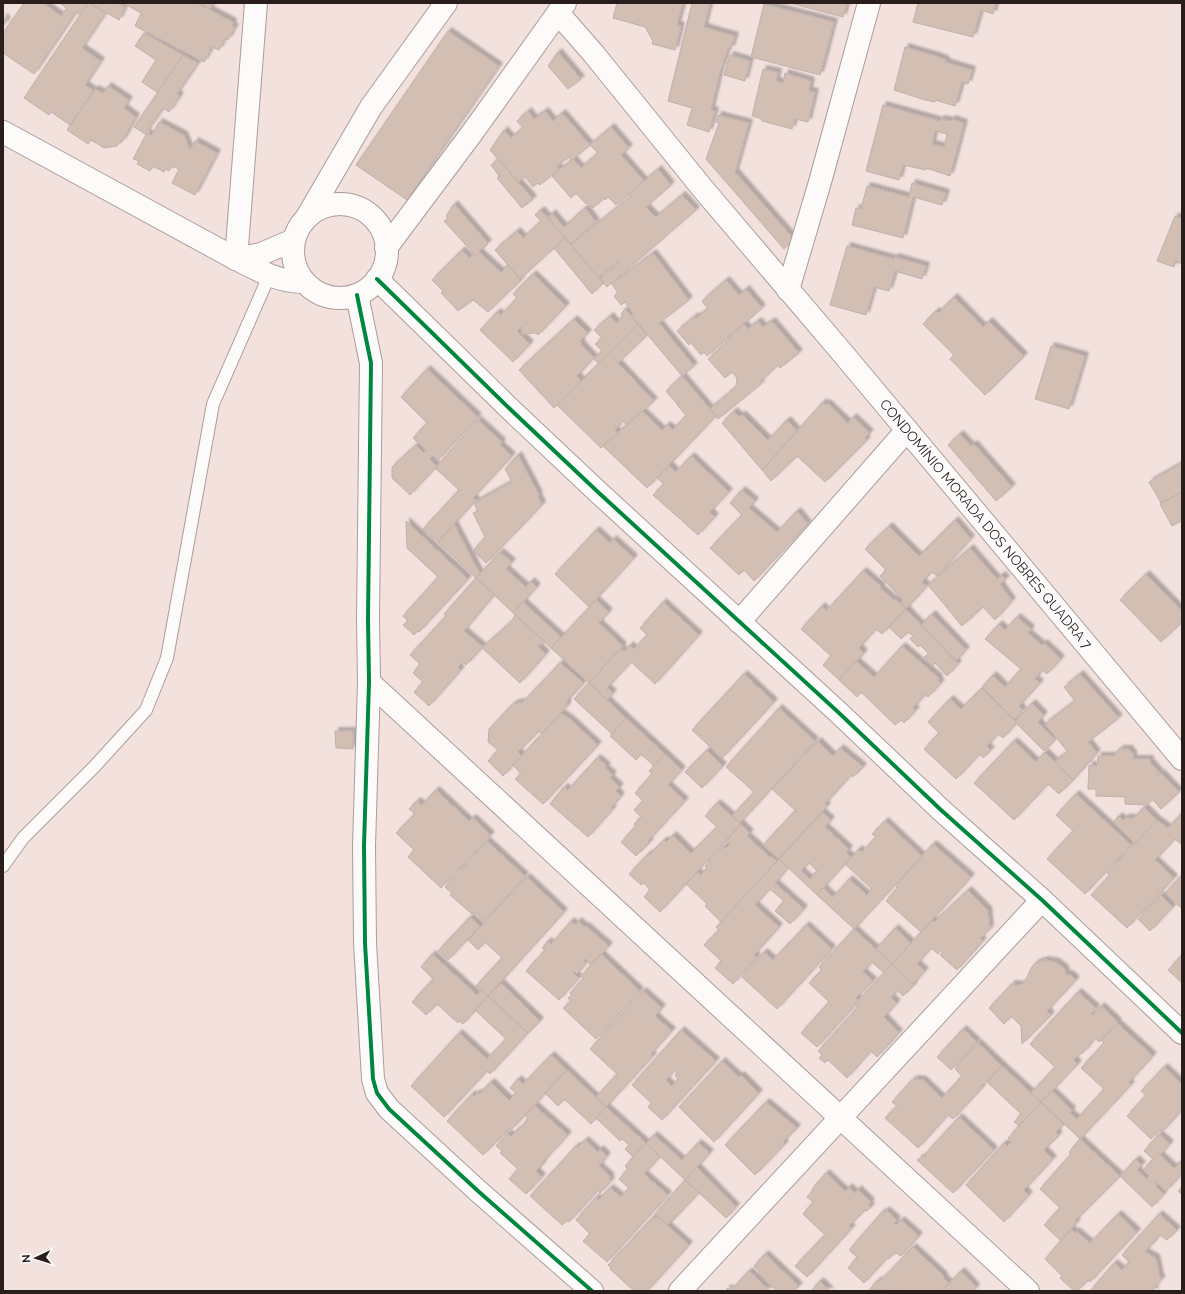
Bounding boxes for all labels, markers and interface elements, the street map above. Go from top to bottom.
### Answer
street label: CONDOMÍNIO MORADA DOS NOBRES QUADRA 7 [877,395,1096,653]
north arrow [16,1238,56,1278]
text: N [20,1254,33,1263]

